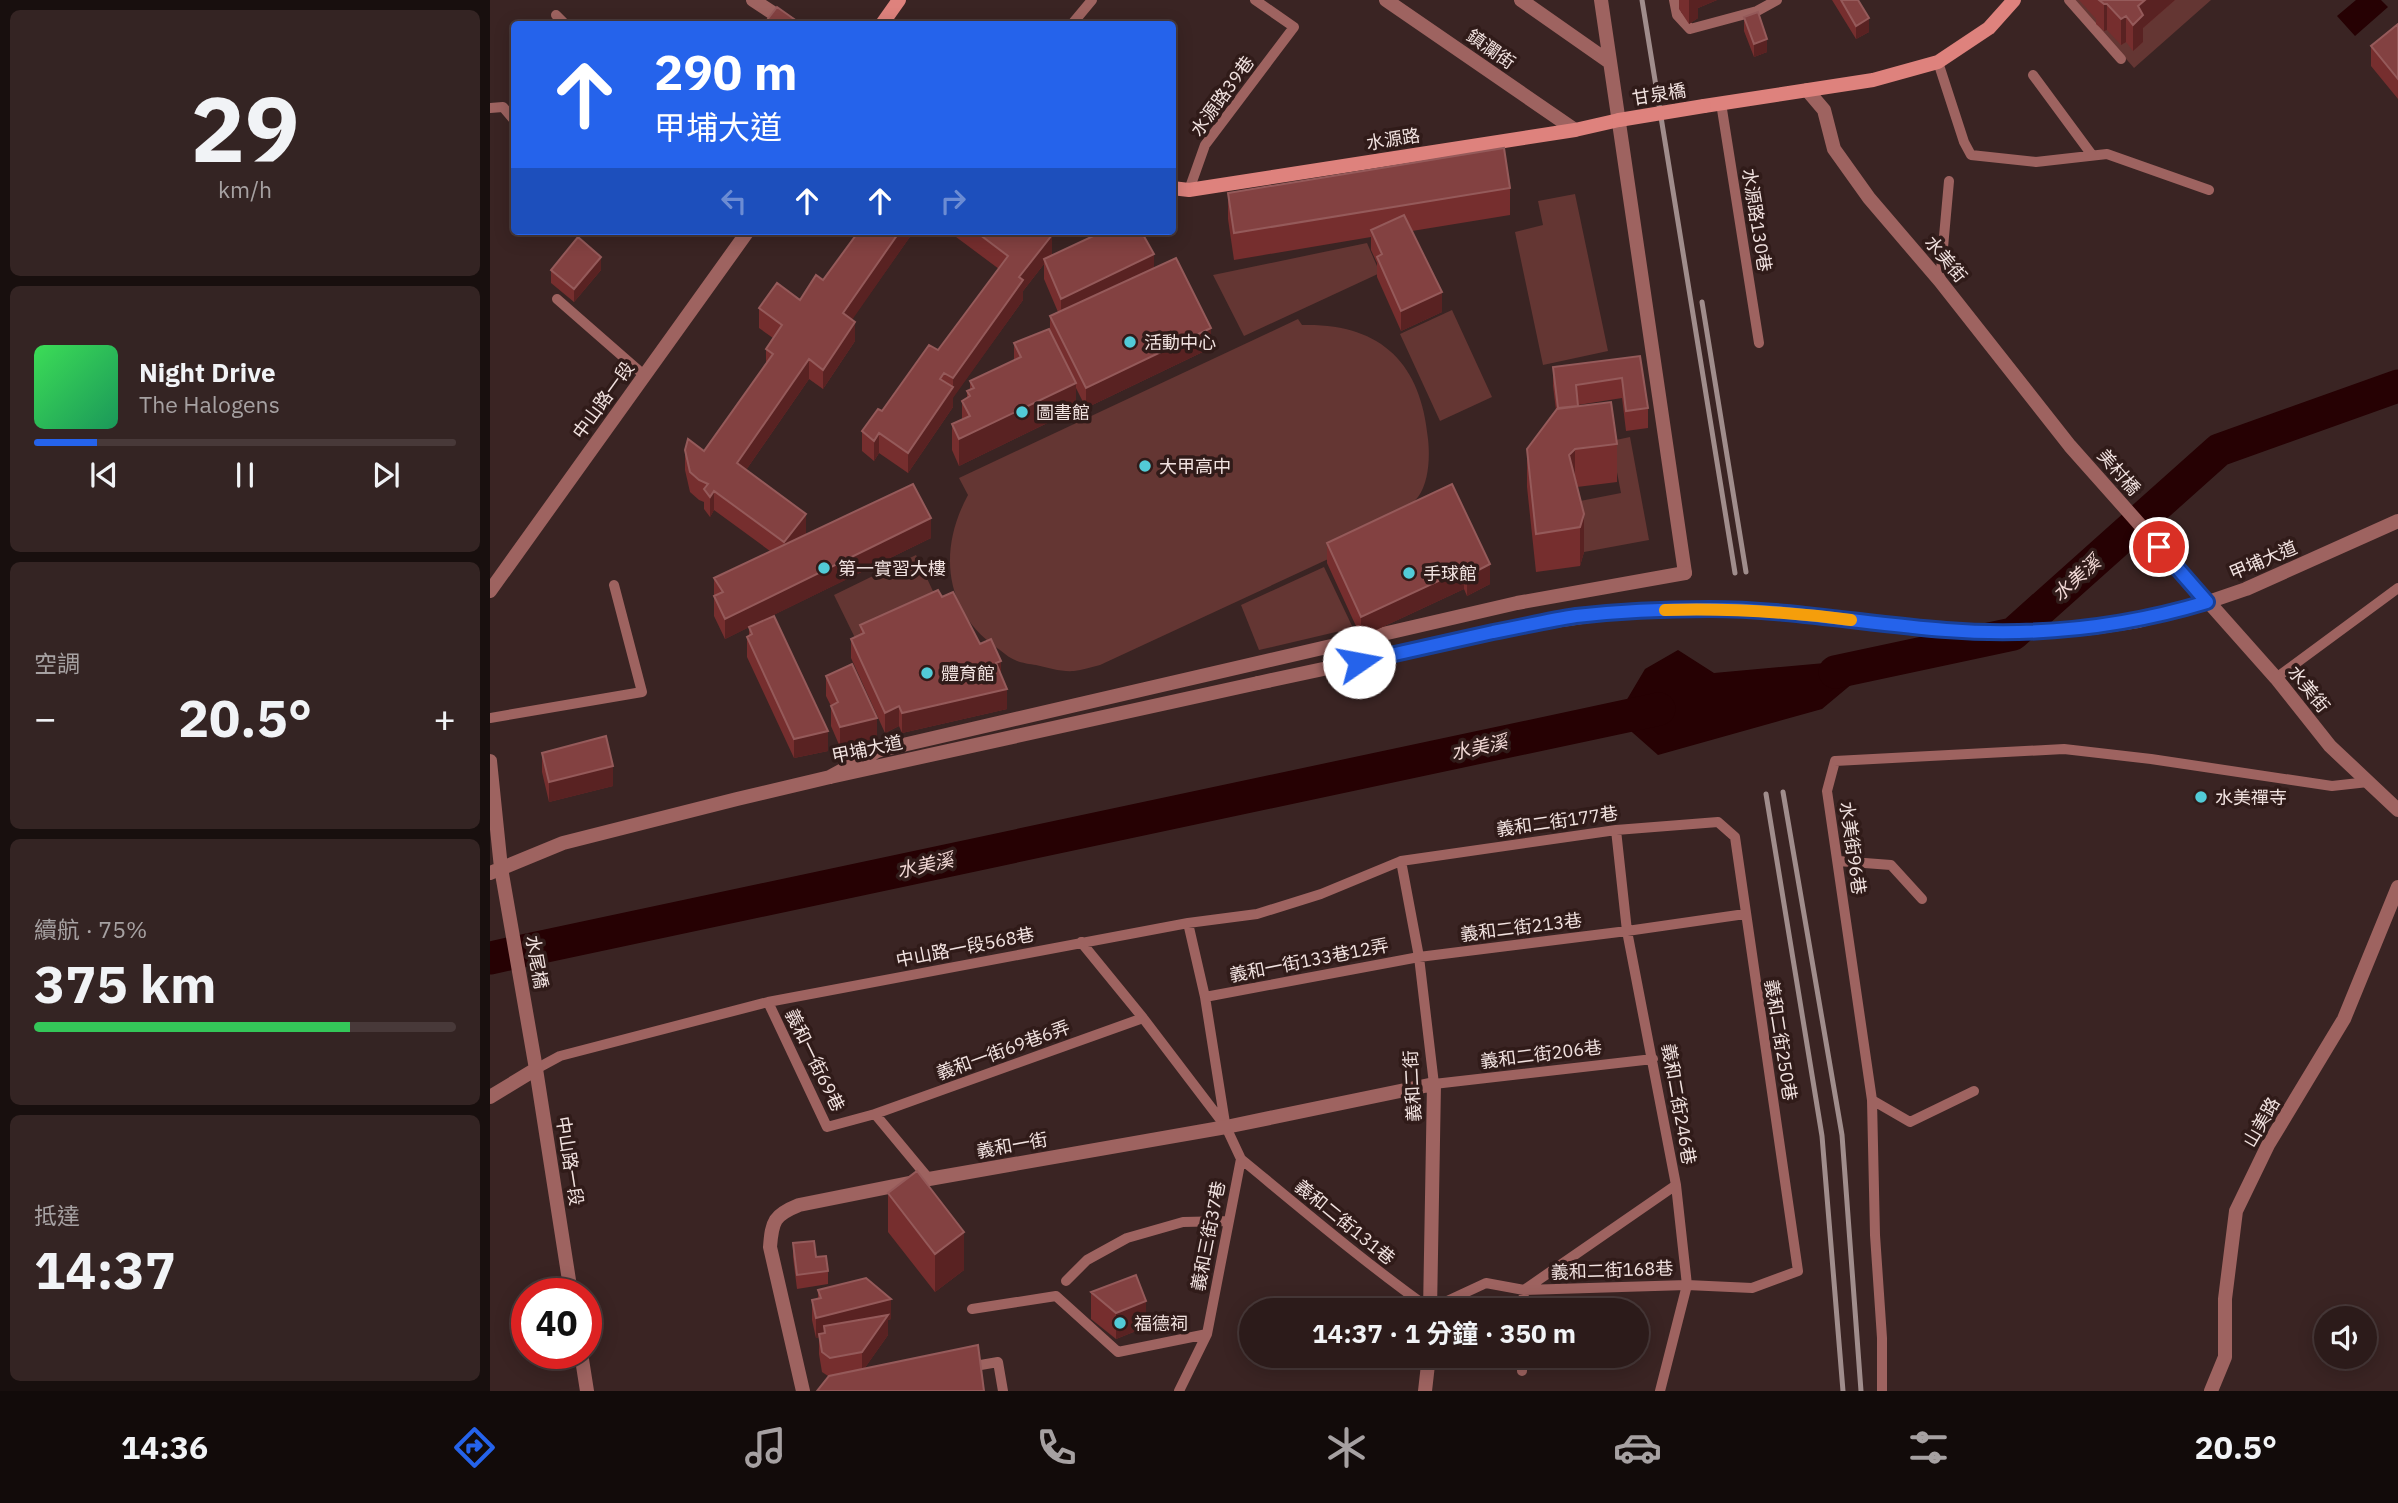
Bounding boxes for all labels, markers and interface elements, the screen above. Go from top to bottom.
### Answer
street label: 鎮瀾街 [1462,24,1520,74]
text: 290 m [654,40,798,103]
icon: ahead [539,49,630,140]
street label: 水源路39巷 [1185,51,1259,141]
text: 29 [190,69,300,187]
street label: 甘泉橋 [1631,78,1687,110]
text: 甲埔大道 [654,106,782,148]
street label: 水源路 [1365,123,1421,155]
street label: 水源路130巷 [1737,167,1777,273]
text: km/h [218,174,272,204]
icon: left [715,182,753,220]
icon: ahead [788,182,826,220]
icon: ahead [861,182,899,220]
icon: right [934,182,972,220]
street label: 水美街 [1920,231,1972,287]
place label: 活動中心 [1144,331,1216,354]
marker: 活動中心 [1122,334,1138,350]
text: Night Drive [139,355,276,389]
street label: 中山路一段 [567,357,639,443]
text: The Halogens [139,389,280,419]
place label: 圖書館 [1036,401,1090,424]
marker: 圖書館 [1014,404,1030,420]
street label: 美村橋 [2093,444,2145,500]
place label: 大甲高中 [1159,455,1231,478]
icon: previous [85,456,123,494]
icon: pause [226,456,264,494]
icon: next [367,456,405,494]
marker: 大甲高中 [1137,458,1153,474]
pin [2129,517,2189,577]
icon: arrive [2140,528,2178,566]
street label: 甲埔大道 [2225,535,2301,585]
water label: 水美溪 [2047,548,2107,606]
place label: 第一實習大樓 [838,557,946,580]
marker: 第一實習大樓 [816,560,832,576]
place label: 手球館 [1423,562,1477,585]
marker: 手球館 [1401,565,1417,581]
position arrow [1322,625,1396,699]
text: 空調 [34,648,80,678]
street label: 水美街 [2283,661,2335,717]
place label: 體育館 [941,662,995,685]
marker: 體育館 [919,665,935,681]
text: 20.5° [178,684,312,751]
text: − [34,693,57,742]
text: + [433,693,456,742]
water label: 水美溪 [1449,729,1512,765]
street label: 甲埔大道 [829,730,905,768]
place label: 水美禪寺 [2215,786,2287,809]
marker: 水美禪寺 [2193,789,2209,805]
street label: 水美街96巷 [1835,800,1871,896]
street label: 義和二街177巷 [1495,801,1619,841]
water label: 水美溪 [895,847,958,883]
street label: 義和二街213巷 [1459,908,1583,946]
text: 續航 · 75% [34,914,147,944]
street label: 中山路一段568巷 [894,922,1036,972]
street label: 水尾橋 [521,933,553,991]
street label: 義和一街133巷12弄 [1227,933,1391,987]
text: 375 km [34,950,216,1017]
street label: 義和二街250巷 [1760,978,1802,1102]
street label: 義和一街69巷 [780,1005,850,1115]
street label: 義和一街69巷6弄 [933,1015,1073,1085]
street label: 義和二街206巷 [1479,1035,1603,1073]
street label: 義和二街246巷 [1657,1042,1701,1166]
street label: 義和二街 [1399,1049,1425,1123]
street label: 山美路 [2238,1093,2284,1151]
street label: 中山路一段 [552,1115,588,1207]
street label: 義和一街 [975,1127,1049,1163]
street label: 義和二街131巷 [1290,1175,1400,1269]
street label: 義和三街37巷 [1186,1179,1230,1293]
text: 抵達 [34,1200,80,1230]
text: 14:37 [34,1236,176,1303]
street label: 義和二街168巷 [1550,1256,1674,1284]
speed limit sign: 40 [511,1278,602,1369]
map controls [2314,1306,2377,1369]
button: sound [2314,1306,2377,1369]
place label: 福德祠 [1134,1312,1188,1335]
marker: 福德祠 [1112,1315,1128,1331]
text: 14:37 · 1 分鐘 · 350 m [1312,1316,1576,1350]
icon: directions [450,1423,499,1472]
icon: music [741,1423,790,1472]
icon: phone [1032,1423,1081,1472]
icon: climate [1322,1423,1371,1472]
icon: car [1613,1423,1662,1472]
icon: filters [1904,1423,1953,1472]
text: 14:36 [121,1426,208,1468]
text: 20.5° [2195,1426,2277,1468]

